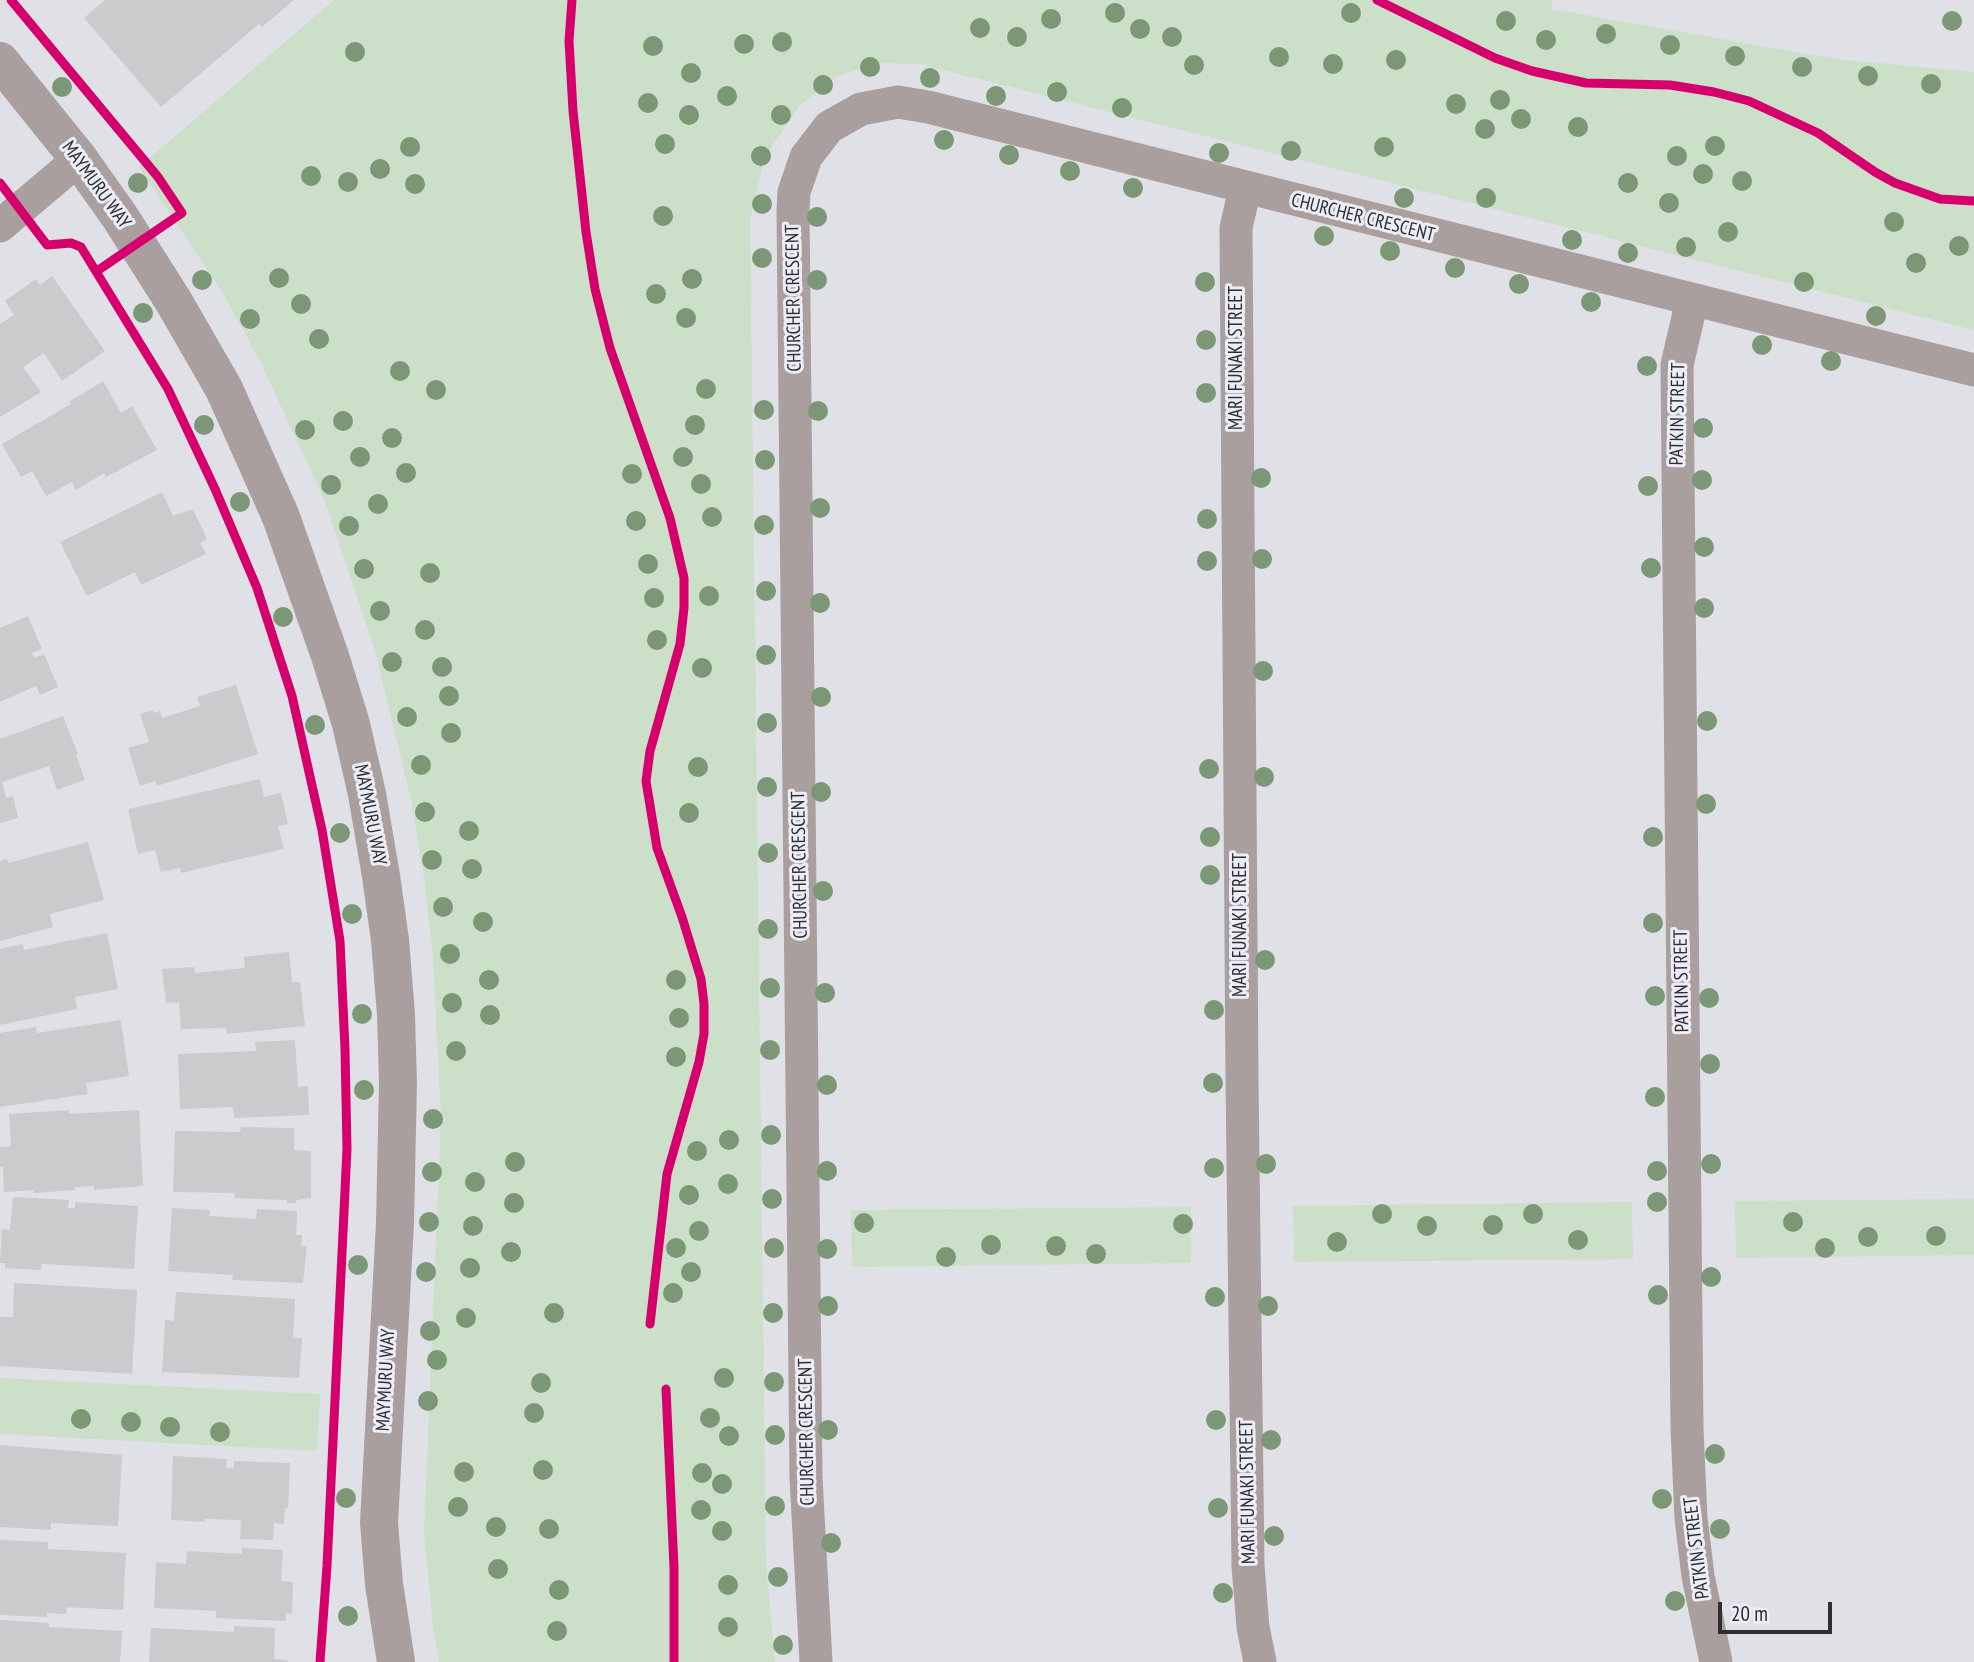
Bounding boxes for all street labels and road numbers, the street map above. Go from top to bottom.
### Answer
street label: MAYMURU WAY [57,137,135,233]
street label: CHURCHER CRESCENT [1289,189,1437,247]
street label: CHURCHER CRESCENT [781,224,807,372]
street label: MARI FUNAKI STREET [1226,286,1248,430]
street label: PATKIN STREET [1666,363,1690,465]
street label: MAYMURU WAY [349,763,391,867]
street label: CHURCHER CRESCENT [787,791,813,939]
street label: MARI FUNAKI STREET [1230,853,1252,997]
street label: PATKIN STREET [1670,930,1694,1032]
street label: MAYMURU WAY [372,1328,400,1432]
street label: CHURCHER CRESCENT [794,1358,820,1506]
street label: MARI FUNAKI STREET [1235,1420,1261,1564]
street label: PATKIN STREET [1679,1496,1715,1600]

